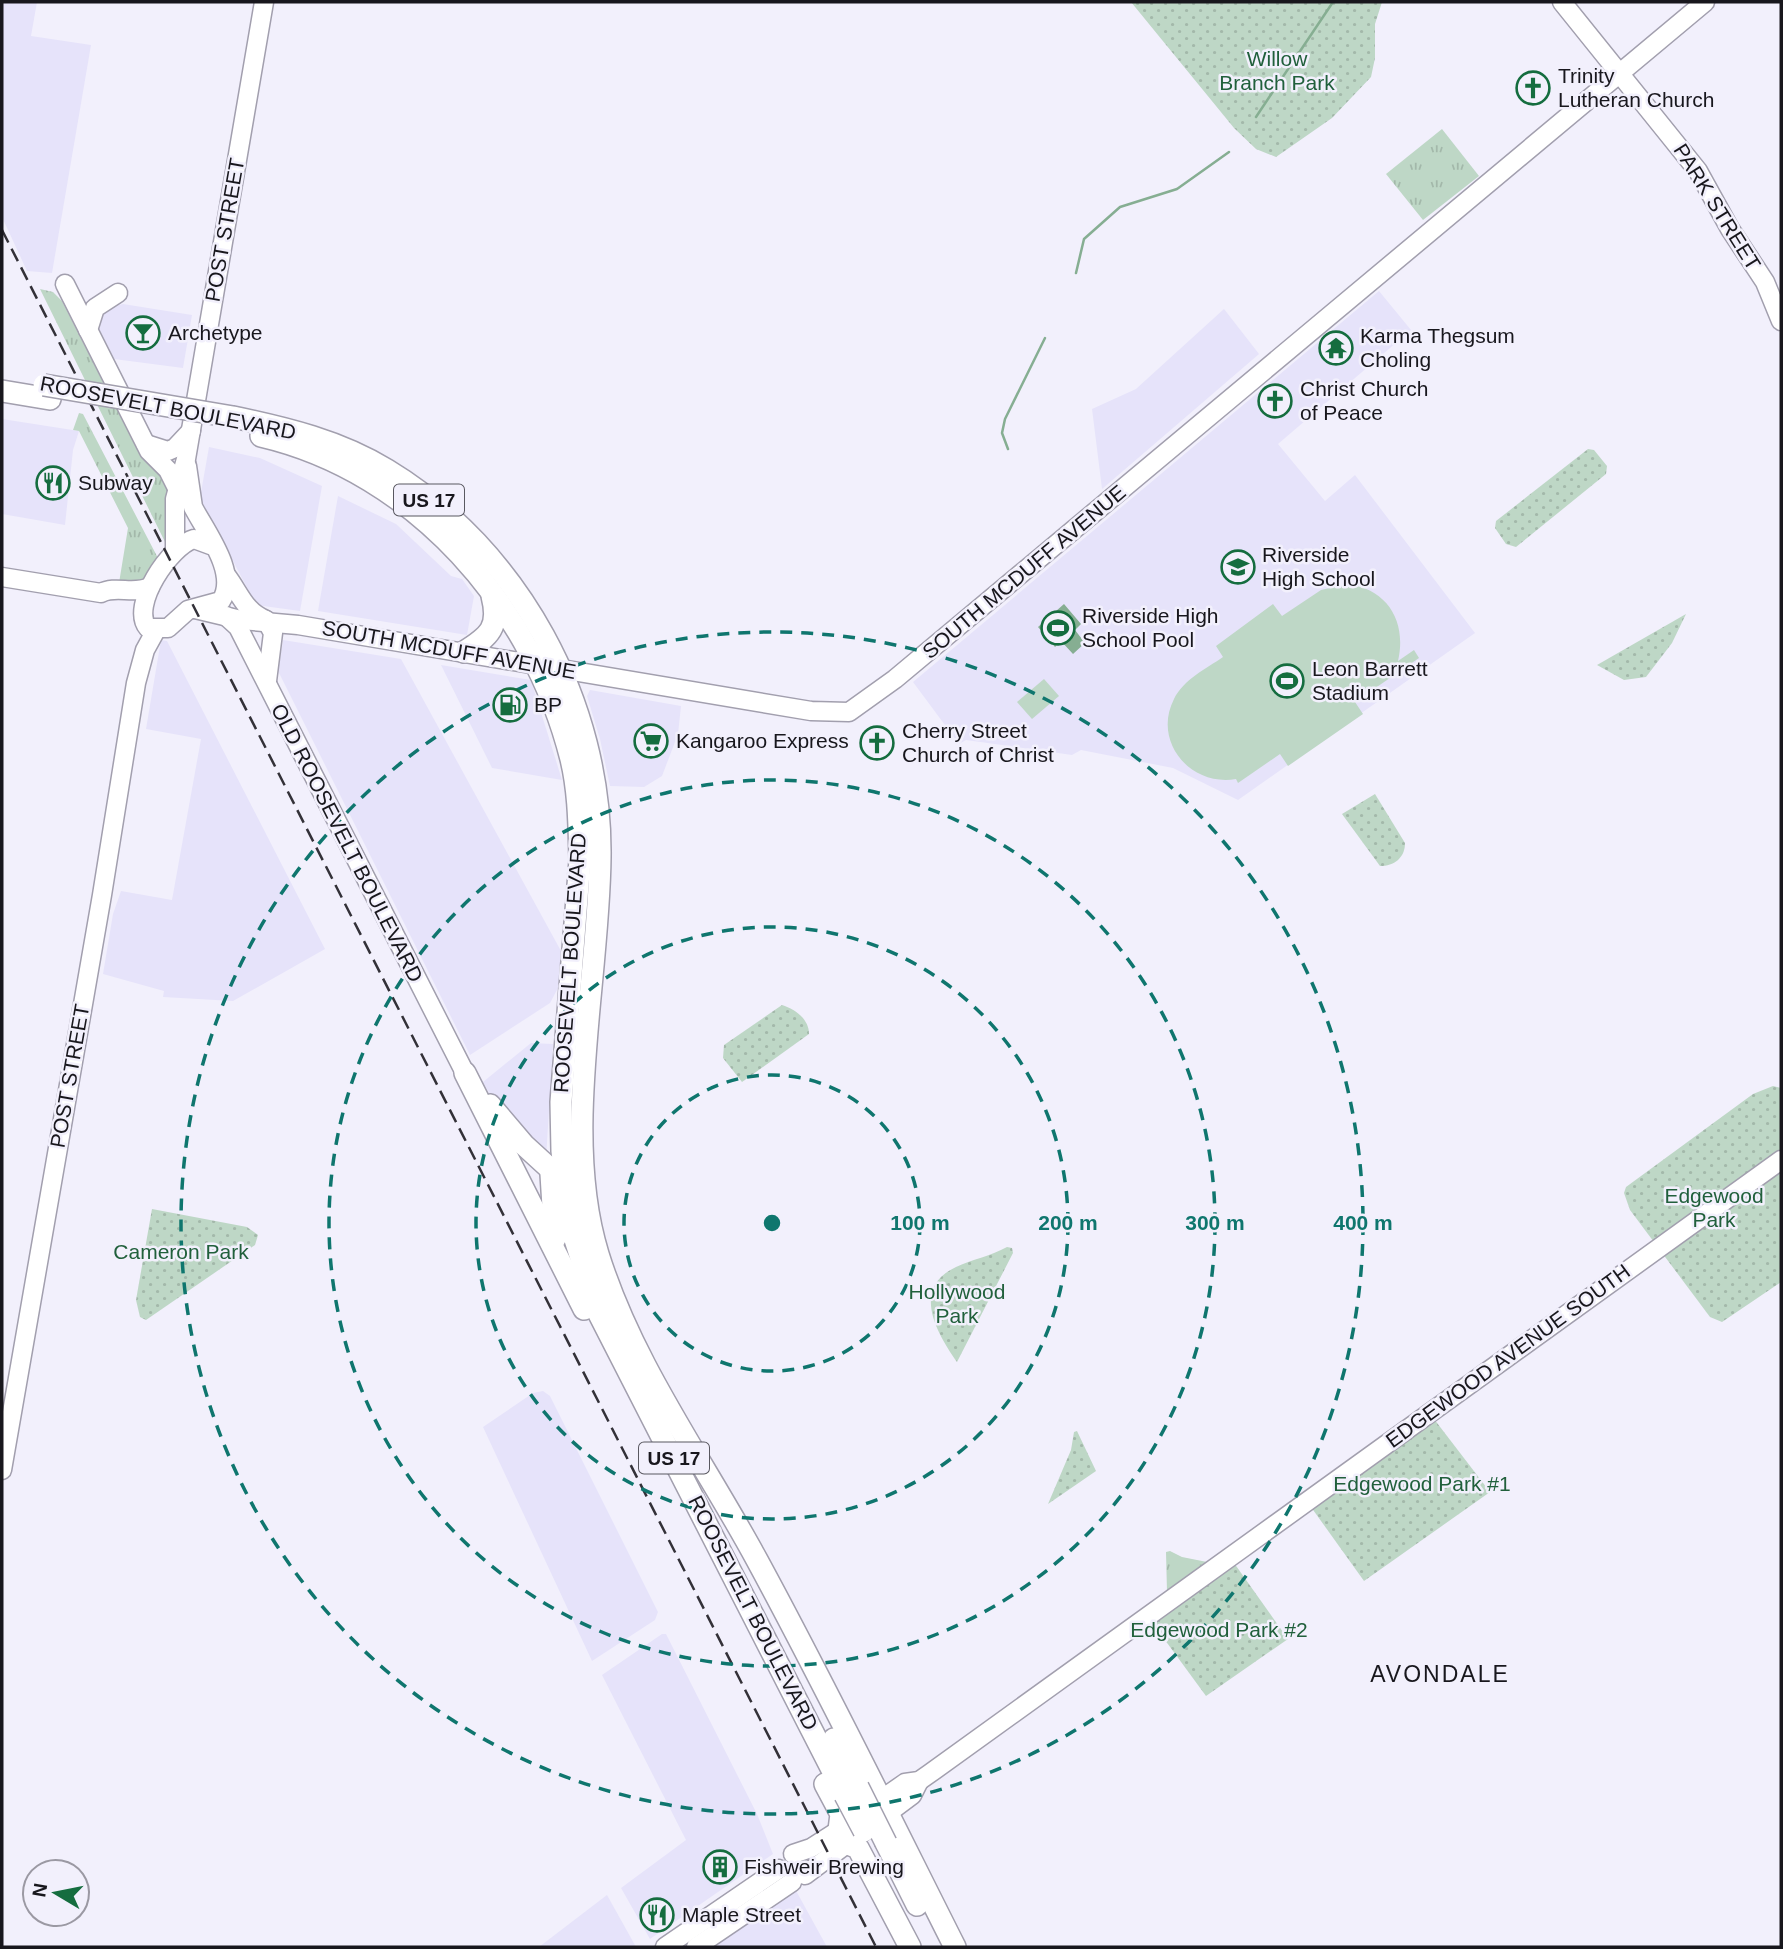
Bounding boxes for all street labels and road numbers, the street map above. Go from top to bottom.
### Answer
street label: PARK STREET [1669,139,1765,274]
street label: POST STREET [201,156,248,304]
street label: ROOSEVELT BOULEVARD [38,371,298,444]
street label: SOUTH MCDUFF AVENUE [918,480,1130,663]
road number: US 17 [394,485,464,516]
street label: SOUTH MCDUFF AVENUE [320,616,578,683]
street label: OLD ROOSEVELT BOULEVARD [267,700,428,986]
street label: ROOSEVELT BOULEVARD [549,832,590,1094]
street label: POST STREET [46,1002,93,1150]
street label: EDGEWOOD AVENUE SOUTH [1381,1259,1634,1452]
road number: US 17 [639,1442,709,1474]
street label: ROOSEVELT BOULEVARD [684,1492,823,1734]

